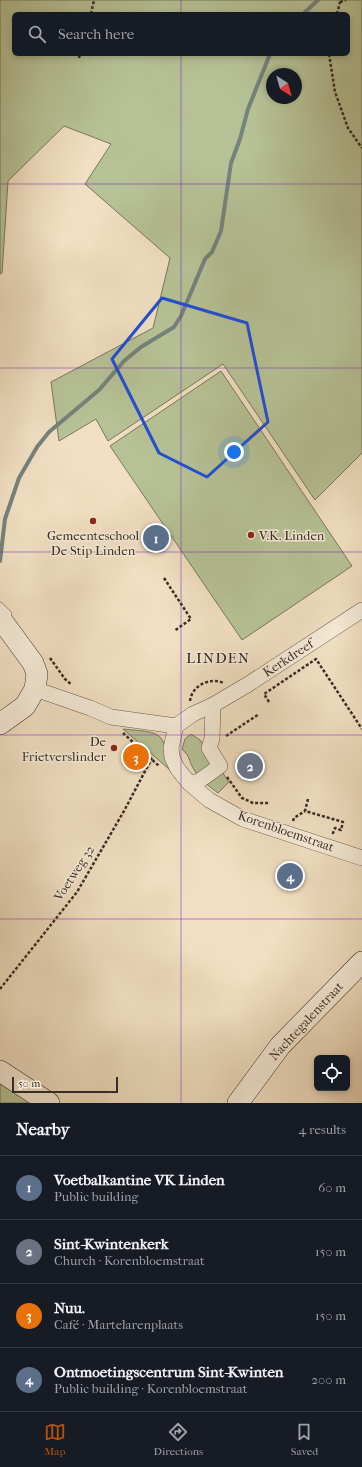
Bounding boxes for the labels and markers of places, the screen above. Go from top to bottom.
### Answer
marker: Gemeenteschool De Stip Linden [88,516,98,526]
pin: 1 [143,523,169,553]
place label: Gemeenteschool De Stip Linden [47,528,139,558]
place label: V.K. Linden [258,528,325,543]
marker: V.K. Linden [246,530,256,540]
place label: De Frietverslinder [22,734,107,764]
pin: 3 [123,742,149,772]
marker: De Frietverslinder [109,743,119,753]
pin: 2 [237,751,263,781]
pin: 4 [277,861,303,891]

